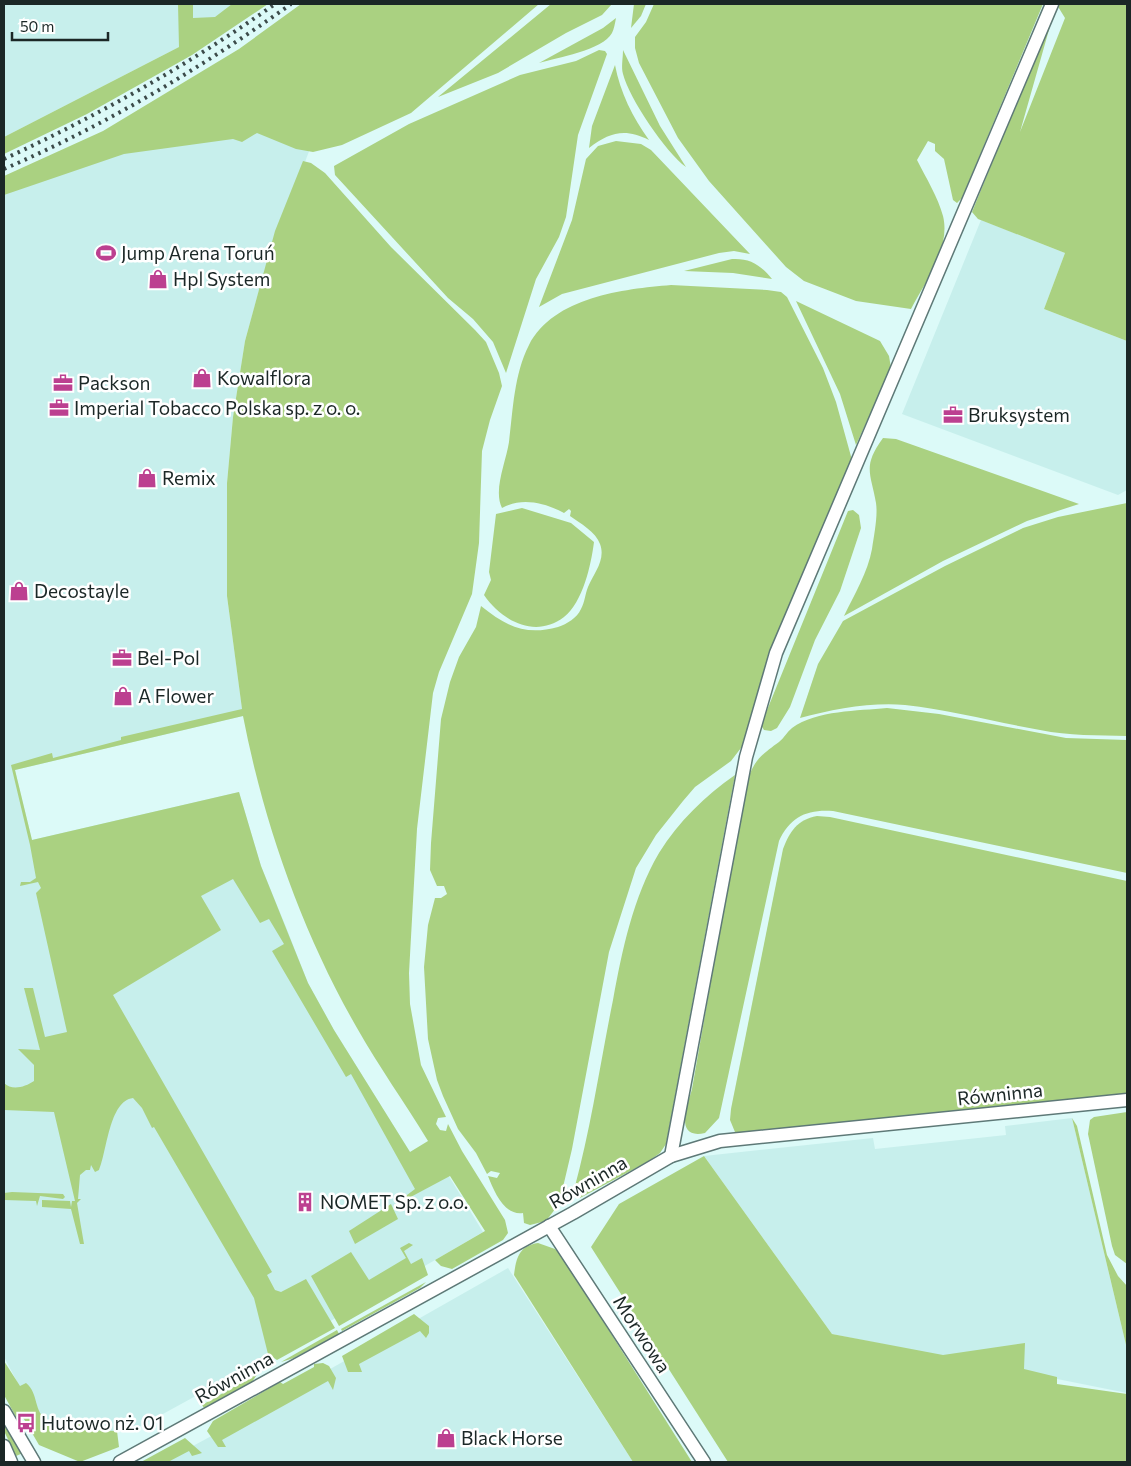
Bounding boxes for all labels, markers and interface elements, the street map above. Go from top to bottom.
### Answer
scale bar [12,10,109,42]
text: 50 m [20,17,54,35]
place label: Jump Arena Toruń [121,241,275,264]
sports icon: Jump Arena Toruń [95,242,117,264]
place label: Hpl System [173,267,270,290]
shop icon: Hpl System [147,268,169,290]
place label: Kowalflora [217,366,311,389]
shop icon: Kowalflora [191,367,213,389]
place label: Packson [78,371,150,394]
office icon: Packson [52,372,74,394]
place label: Imperial Tobacco Polska sp. z o. o. [74,396,360,419]
office icon: Imperial Tobacco Polska sp. z o. o. [48,397,70,419]
place label: Bruksystem [968,403,1070,426]
office icon: Bruksystem [942,404,964,426]
place label: Remix [162,466,216,489]
shop icon: Remix [136,467,158,489]
place label: Decostayle [34,579,129,602]
shop icon: Decostayle [8,580,30,602]
place label: Bel-Pol [137,646,200,669]
office icon: Bel-Pol [111,647,133,669]
place label: A Flower [138,684,214,707]
shop icon: A Flower [112,685,134,707]
street label: Równinna [956,1078,1044,1109]
street label: Równinna [545,1150,631,1213]
place label: NOMET Sp. z o.o. [320,1190,468,1213]
building icon: NOMET Sp. z o.o. [294,1191,316,1213]
street label: Morwowa [609,1291,676,1377]
street label: Równinna [191,1346,277,1407]
place label: Hutowo nż. 01 [41,1411,163,1434]
bus stop icon: Hutowo nż. 01 [15,1412,37,1434]
place label: Black Horse [461,1426,563,1449]
shop icon: Black Horse [435,1427,457,1449]

